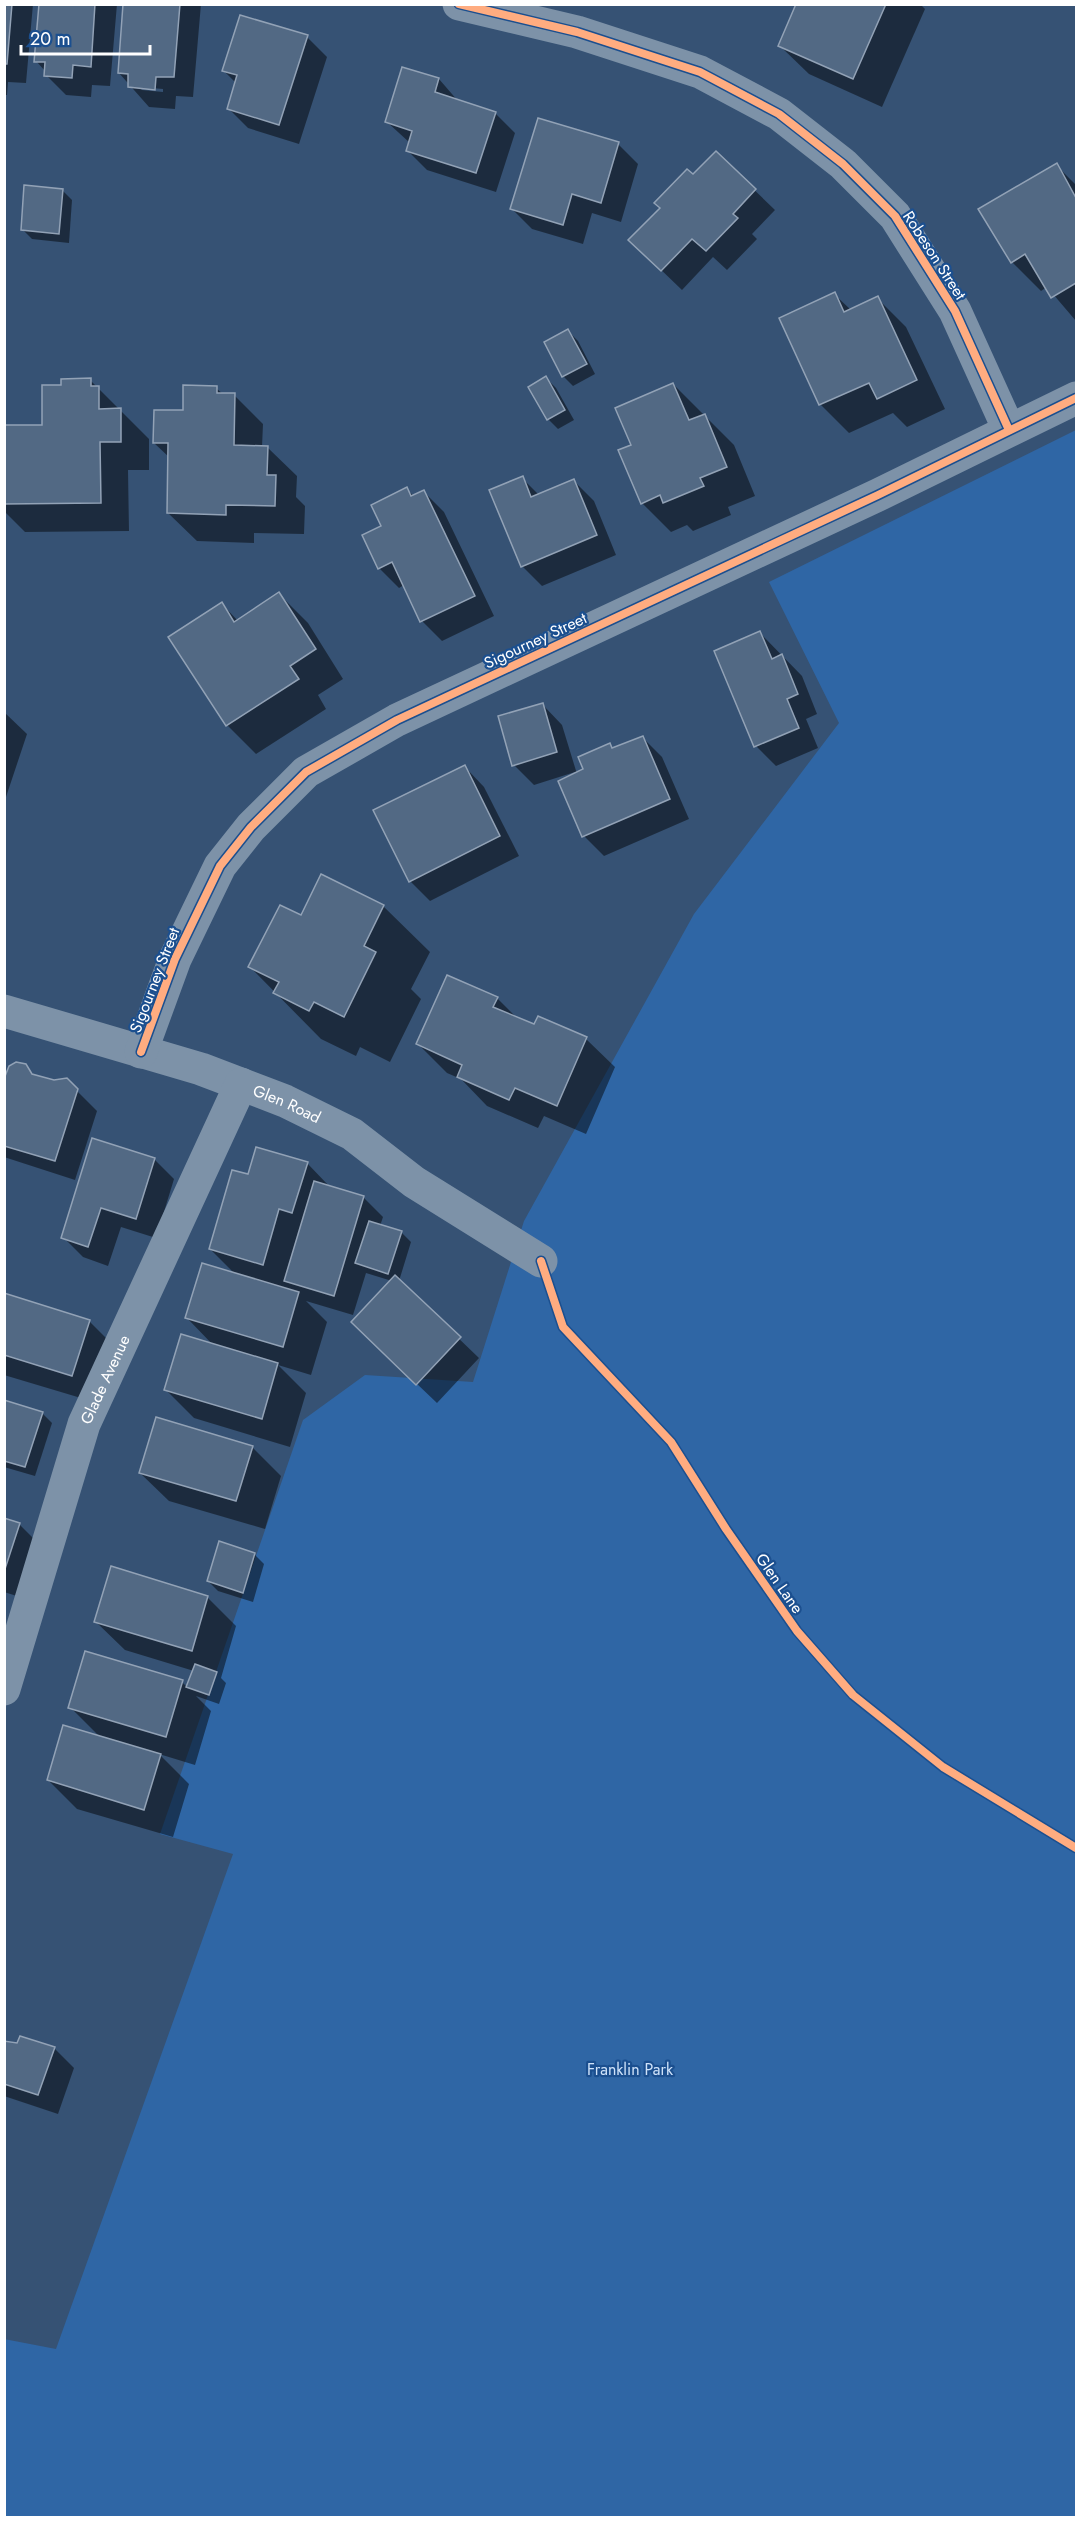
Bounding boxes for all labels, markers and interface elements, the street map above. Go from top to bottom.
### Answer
scale bar [21,18,150,56]
text: 20 m [30,26,70,52]
street label: Robeson Street [897,206,972,304]
street label: Sigourney Street [480,606,591,674]
street label: Sigourney Street [124,924,185,1036]
street label: Glen Road [250,1079,325,1129]
street label: Glade Avenue [75,1331,136,1428]
street label: Glen Lane [750,1548,809,1618]
park label: Franklin Park [587,2058,674,2081]

